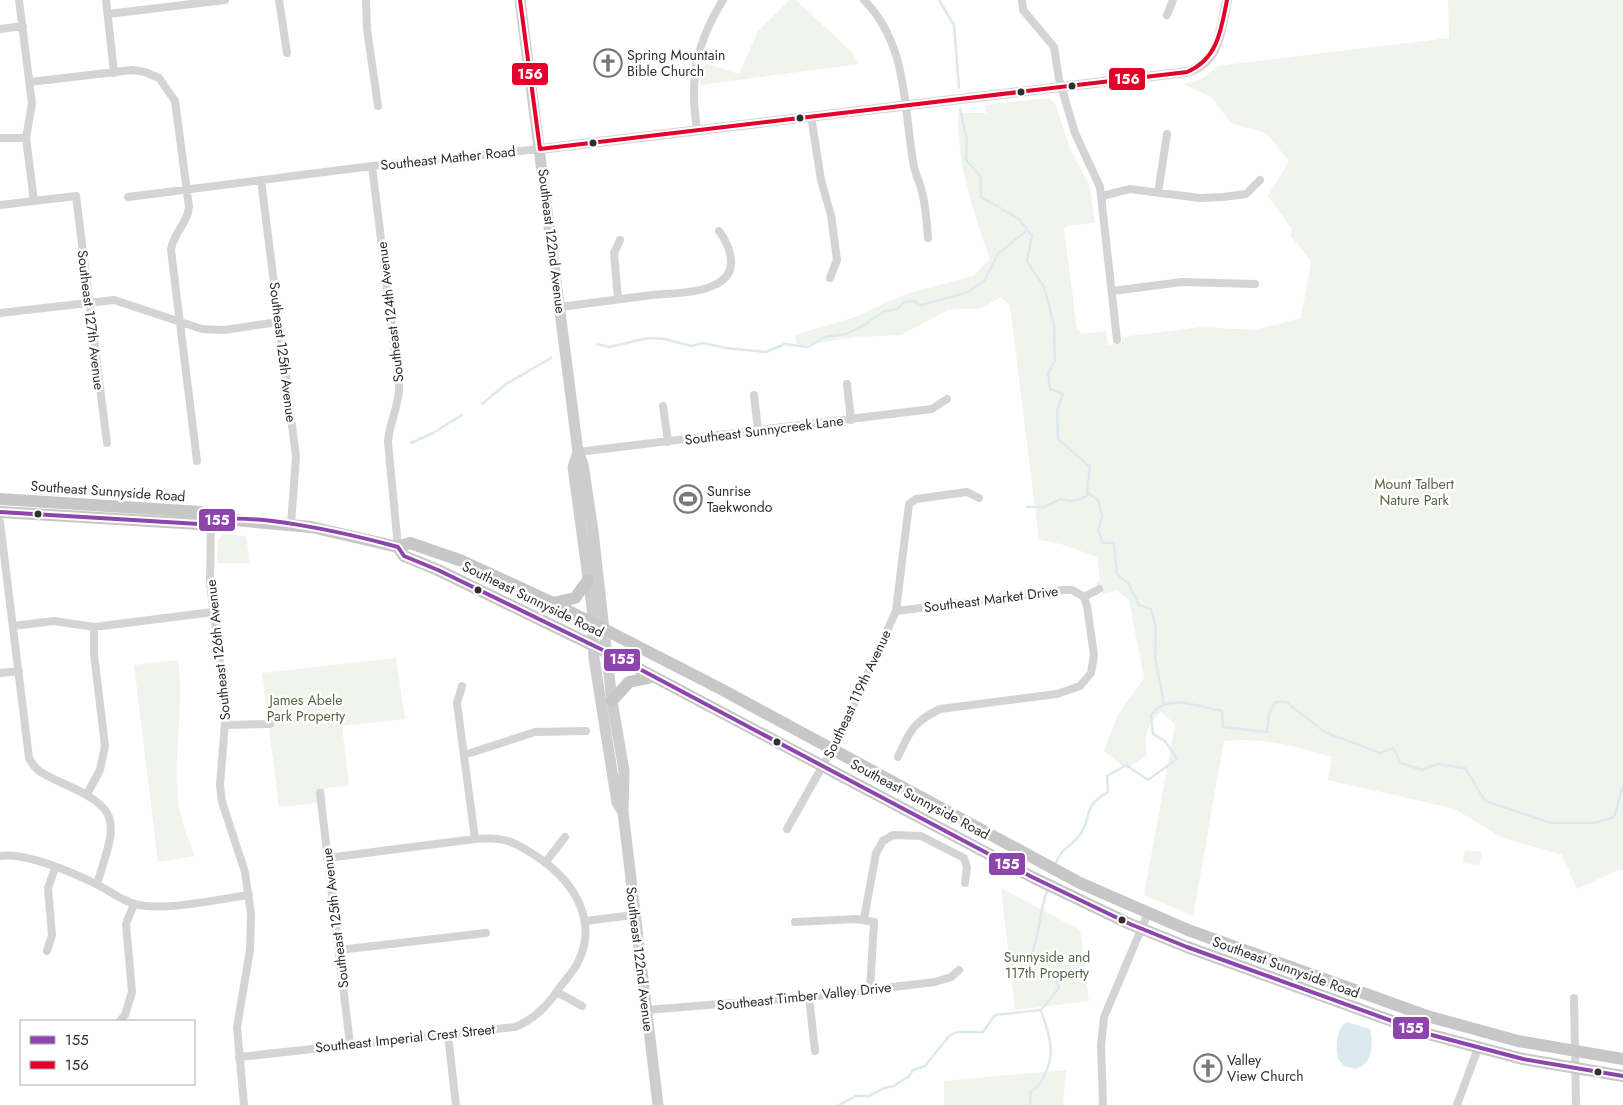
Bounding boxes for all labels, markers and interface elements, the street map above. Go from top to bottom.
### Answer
place label: Spring Mountain Bible Church [627,45,725,81]
church icon: Spring Mountain Bible Church [593,48,623,78]
line badge: 156 [511,62,549,86]
text: 156 [517,64,543,84]
line badge: 156 [1108,67,1146,91]
text: 156 [1114,69,1140,89]
unlabelled marker [1067,81,1077,91]
unlabelled marker [1016,87,1026,97]
unlabelled marker [795,113,805,123]
unlabelled marker [588,138,598,148]
street label: Southeast Mather Road [379,141,517,175]
street label: Southeast 122nd Avenue [533,167,571,315]
street label: Southeast 124th Avenue [371,241,409,383]
street label: Southeast 127th Avenue [73,249,109,391]
street label: Southeast 125th Avenue [264,281,302,423]
street label: Southeast Sunnycreek Lane [683,410,845,450]
park label: Mount Talbert Nature Park [1374,474,1454,510]
street label: Southeast Sunnyside Road [30,476,186,506]
place label: Sunrise Taekwondo [707,481,773,517]
sports icon: Sunrise Taekwondo [673,484,703,514]
line badge: 155 [198,508,236,532]
unlabelled marker [33,509,43,519]
text: 155 [204,510,230,530]
street label: Southeast Sunnyside Road [459,556,607,642]
street label: Southeast 126th Avenue [201,579,235,721]
street label: Southeast Market Drive [923,581,1059,617]
unlabelled marker [473,585,483,595]
street label: Southeast 119th Avenue [818,626,896,762]
line badge: 155 [603,648,641,672]
text: 155 [609,649,635,669]
park label: James Abele Park Property [267,690,346,726]
unlabelled marker [772,737,782,747]
street label: Southeast Sunnyside Road [847,754,993,844]
street label: Southeast 125th Avenue [316,847,354,989]
line badge: 155 [988,852,1026,876]
text: 155 [994,854,1020,874]
street label: Southeast 122nd Avenue [621,885,659,1033]
unlabelled marker [1117,915,1127,925]
street label: Southeast Sunnyside Road [1210,931,1362,1003]
park label: Sunnyside and 117th Property [1004,947,1090,983]
street label: Southeast Timber Valley Drive [716,977,892,1015]
line badge: 155 [1392,1016,1430,1040]
text: 155 [1398,1018,1424,1038]
street label: Southeast Imperial Crest Street [314,1019,497,1057]
legend [20,1020,195,1085]
text: 155 [65,1029,89,1051]
place label: Valley View Church [1227,1050,1304,1086]
church icon: Valley View Church [1193,1053,1223,1083]
text: 156 [65,1054,89,1076]
unlabelled marker [1593,1067,1603,1077]

